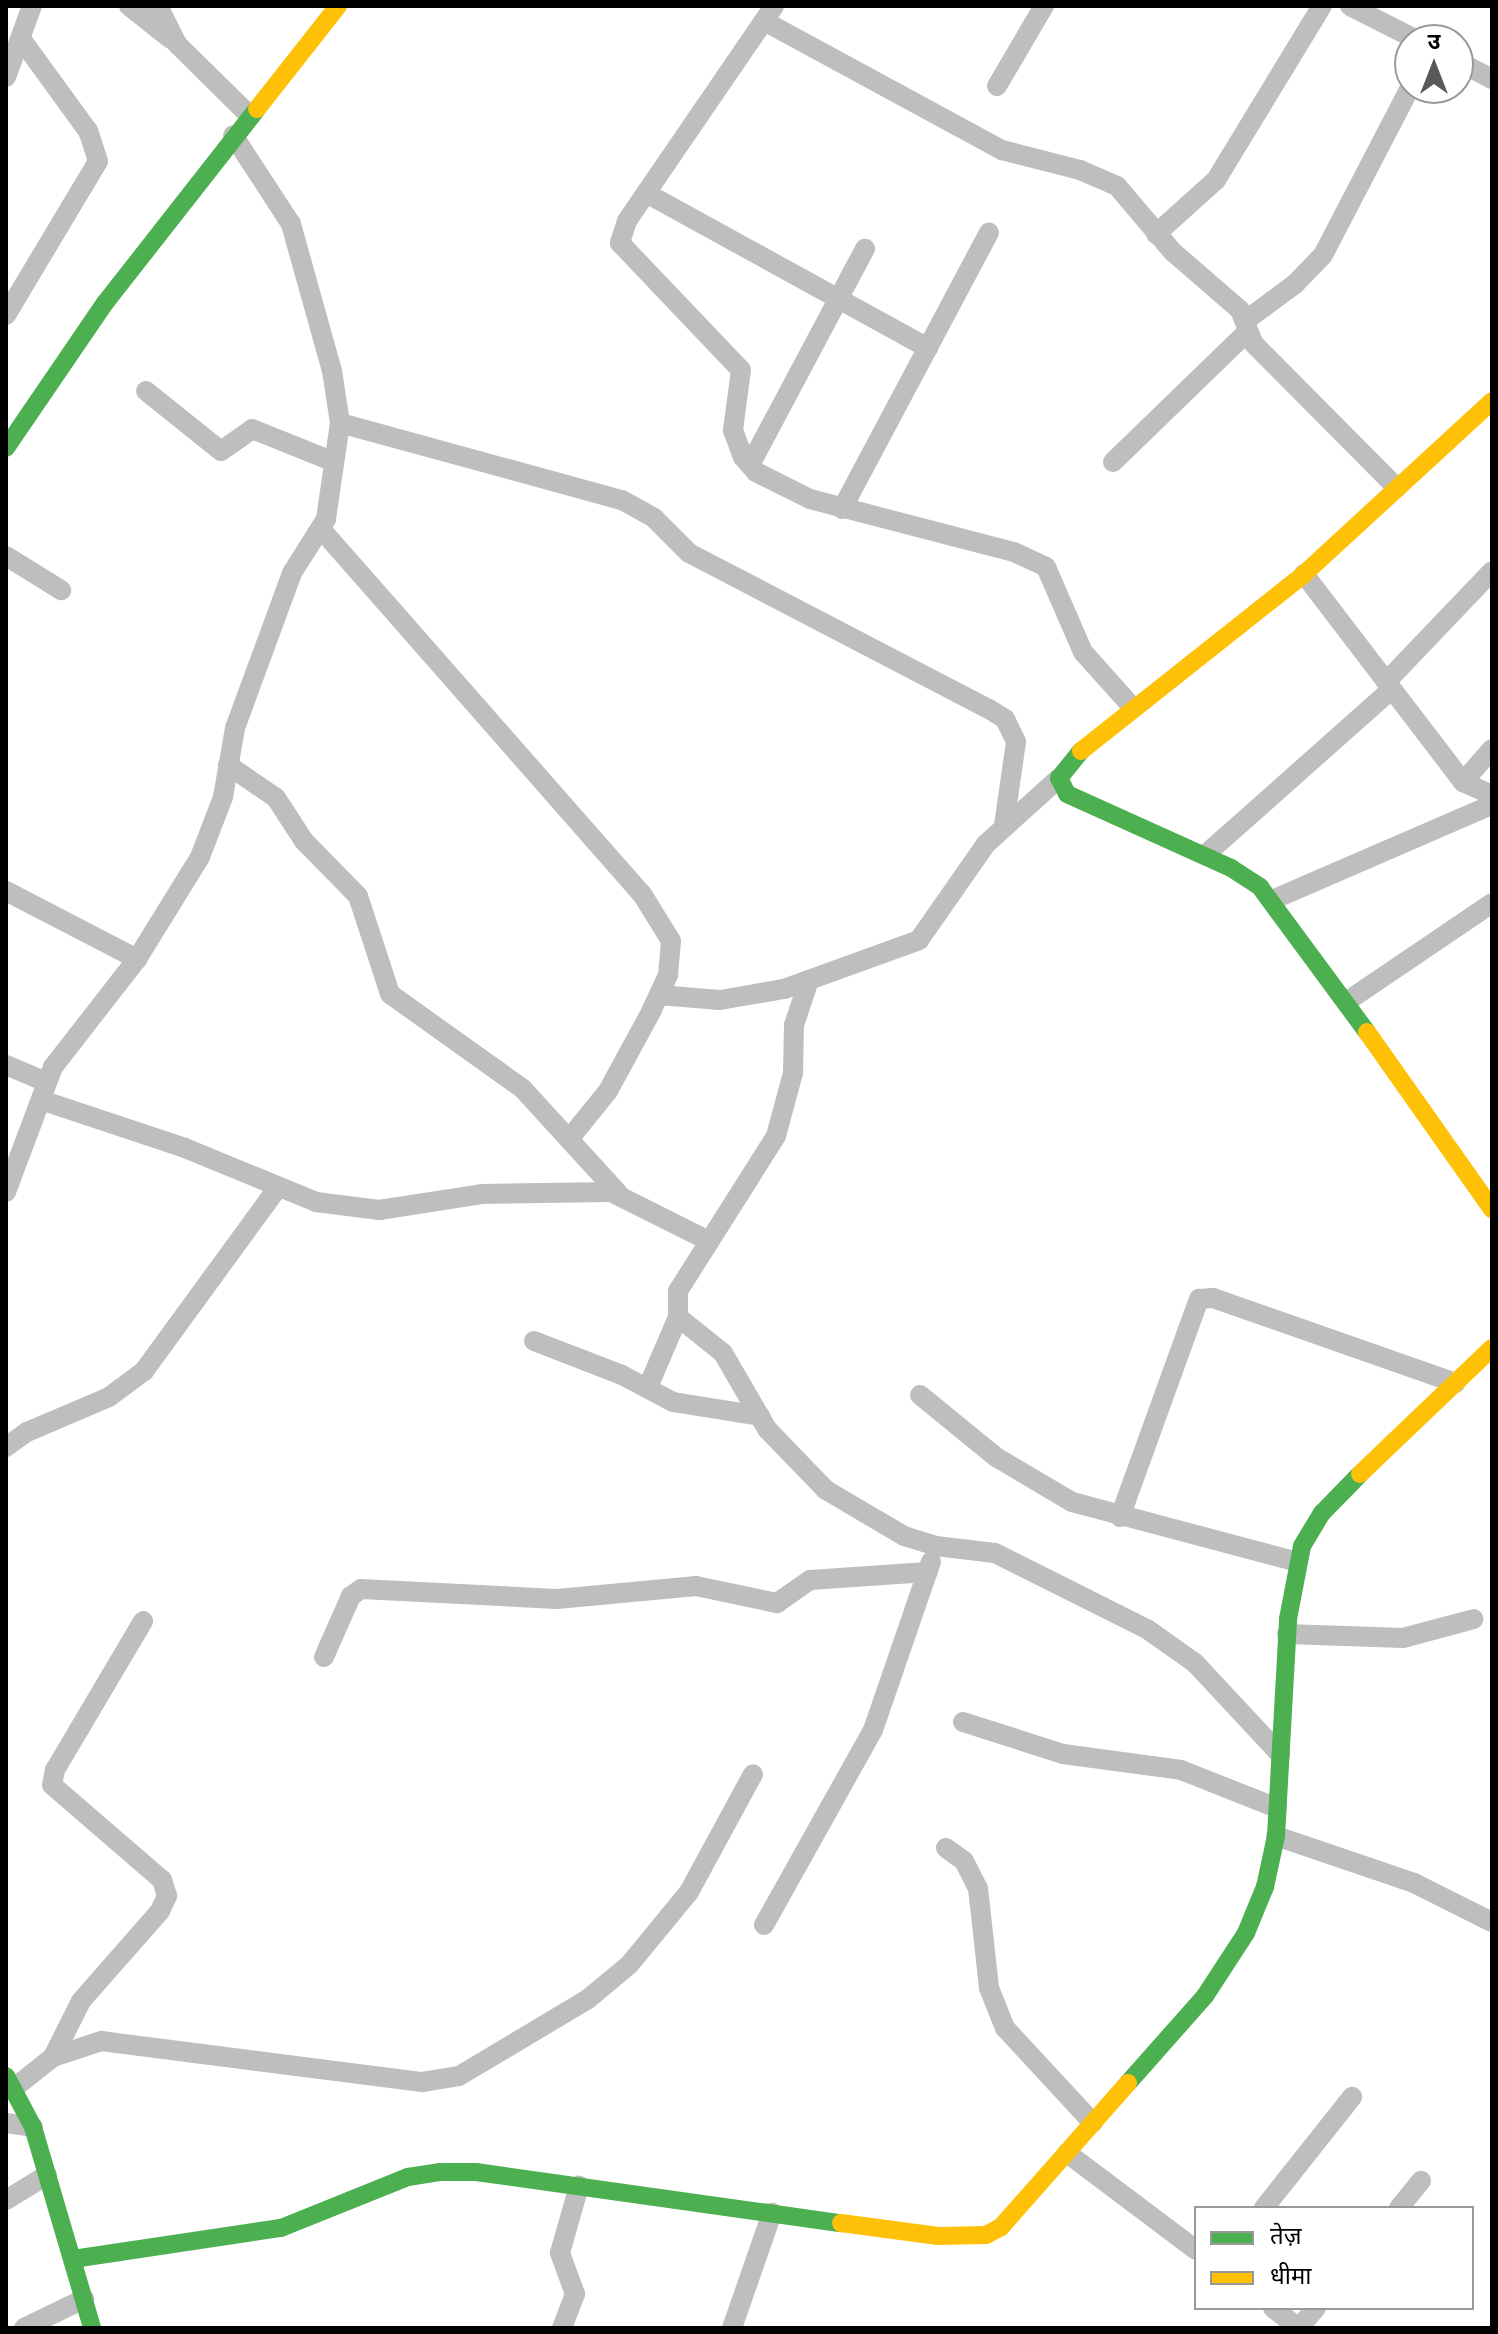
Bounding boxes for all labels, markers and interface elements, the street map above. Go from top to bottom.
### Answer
north arrow [1394,24,1474,104]
text: उ [1428,29,1440,54]
legend [1194,2206,1474,2310]
text: तेज़ [1270,2222,1302,2249]
text: धीमा [1270,2262,1312,2289]

